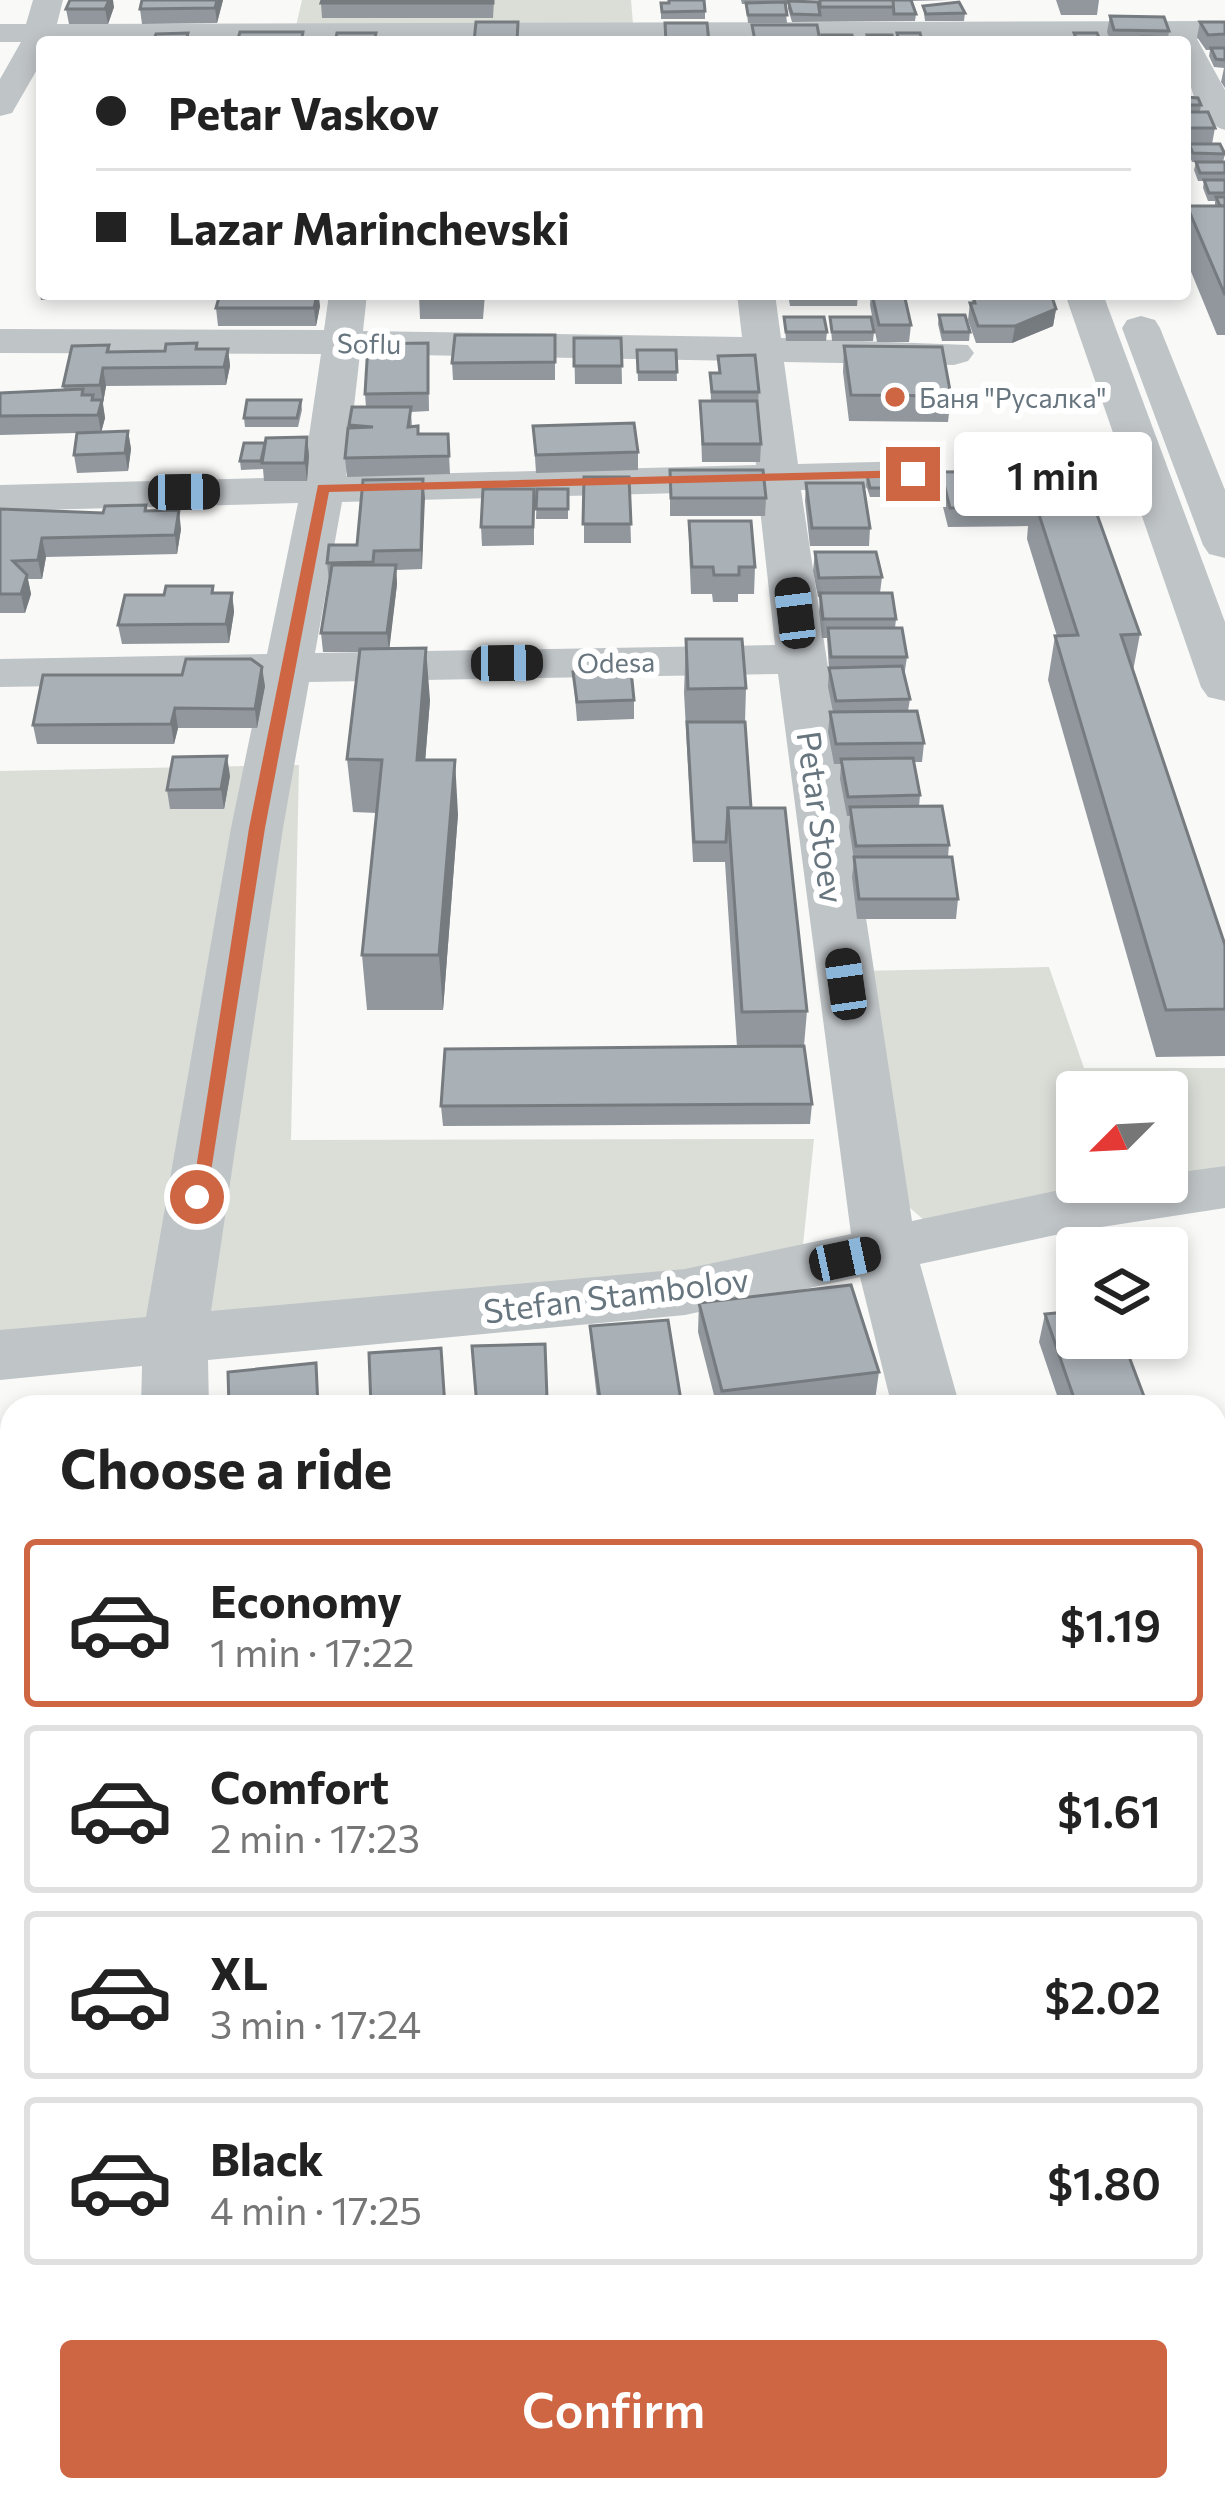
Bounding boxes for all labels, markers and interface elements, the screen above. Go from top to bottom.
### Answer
text: Petar Vaskov [168,84,439,139]
text: Lazar Marinchevski [168,199,570,254]
street label: Soflu [337,326,401,360]
place label: Баня "Русалка" [919,381,1107,414]
marker: Баня "Русалка" [882,384,908,410]
callout: 1 min [955,432,1153,516]
route end [886,447,940,501]
text: 1 min [1007,450,1099,498]
car [148,473,220,511]
car [773,575,817,651]
car [471,644,543,682]
street label: Odesa [577,645,655,679]
street label: Petar Stoev [790,728,854,906]
car [823,946,869,1022]
north arrow [1056,1071,1188,1203]
map controls [1056,1071,1188,1359]
route start [170,1170,224,1224]
button: layers [1056,1227,1188,1359]
car [806,1234,884,1284]
street label: Stefan Stambolov [481,1257,751,1331]
text: Choose a ride [60,1434,392,1500]
icon: car [66,1569,174,1677]
text: Economy [210,1572,402,1627]
text: $1.19 [1060,1596,1161,1651]
text: 1 min · 17:22 [210,1627,414,1675]
icon: car [66,1755,174,1863]
text: Comfort [210,1758,389,1813]
text: $1.61 [1057,1782,1161,1837]
text: 2 min · 17:23 [210,1813,420,1861]
icon: car [66,1941,174,2049]
text: XL [210,1944,268,1999]
text: $2.02 [1044,1968,1161,2023]
text: 3 min · 17:24 [210,1999,421,2047]
icon: car [66,2127,174,2235]
text: Black [210,2130,323,2185]
text: $1.80 [1047,2154,1161,2209]
text: 4 min · 17:25 [210,2185,422,2233]
button: Confirm [60,2340,1167,2478]

